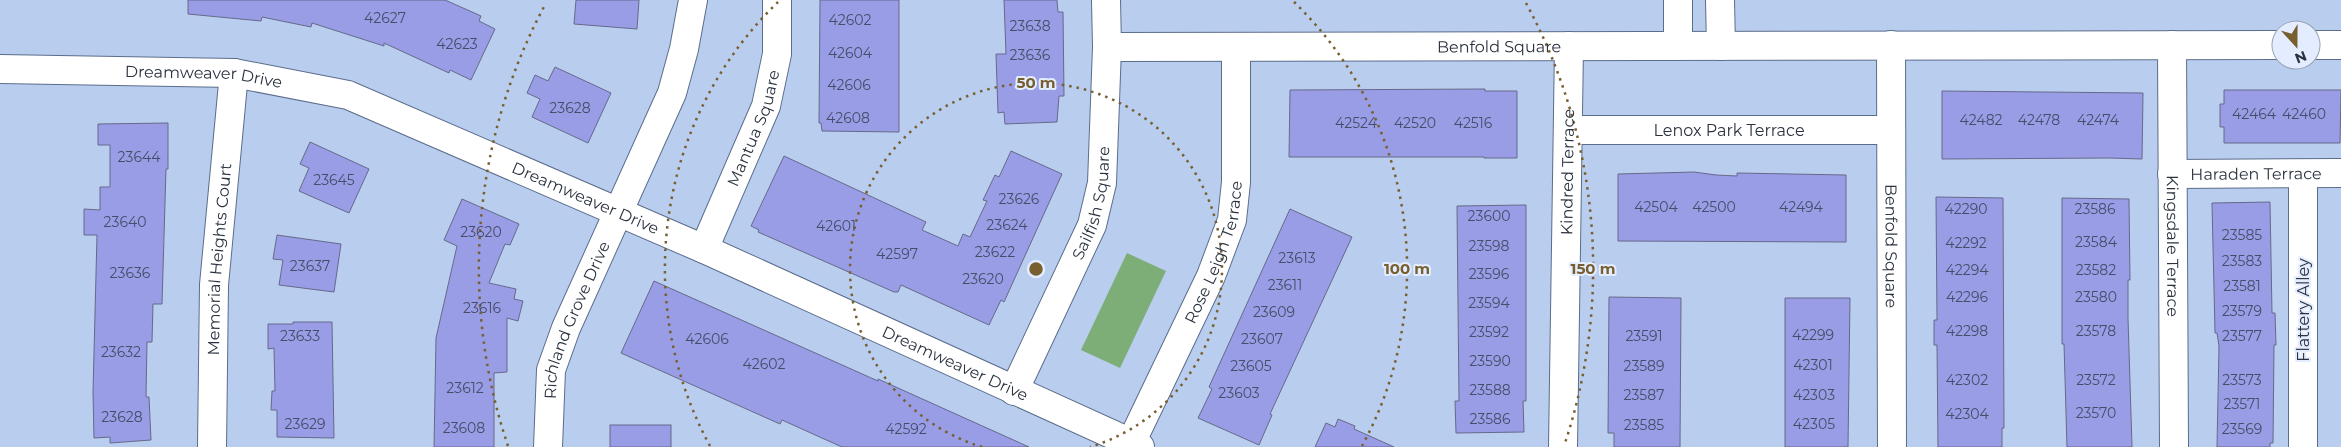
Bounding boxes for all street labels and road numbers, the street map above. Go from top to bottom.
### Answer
street label: Benfold Square [1437,37,1561,56]
street label: Dreamweaver Drive [125,62,284,92]
street label: Mantua Square [723,68,783,189]
street label: Kindred Terrace [1557,109,1578,235]
street label: Lenox Park Terrace [1653,121,1805,140]
street label: Sailfish Square [1068,146,1113,263]
street label: Dreamweaver Drive [509,158,662,238]
street label: Memorial Heights Court [204,162,235,356]
street label: Haraden Terrace [2190,164,2322,184]
street label: Kingsdale Terrace [2163,175,2182,317]
street label: Rose Leigh Terrace [1181,180,1246,327]
street label: Benfold Square [1881,184,1901,308]
street label: Richland Grove Drive [541,238,614,399]
street label: Flattery Alley [2294,258,2313,362]
street label: Dreamweaver Drive [879,322,1031,405]

